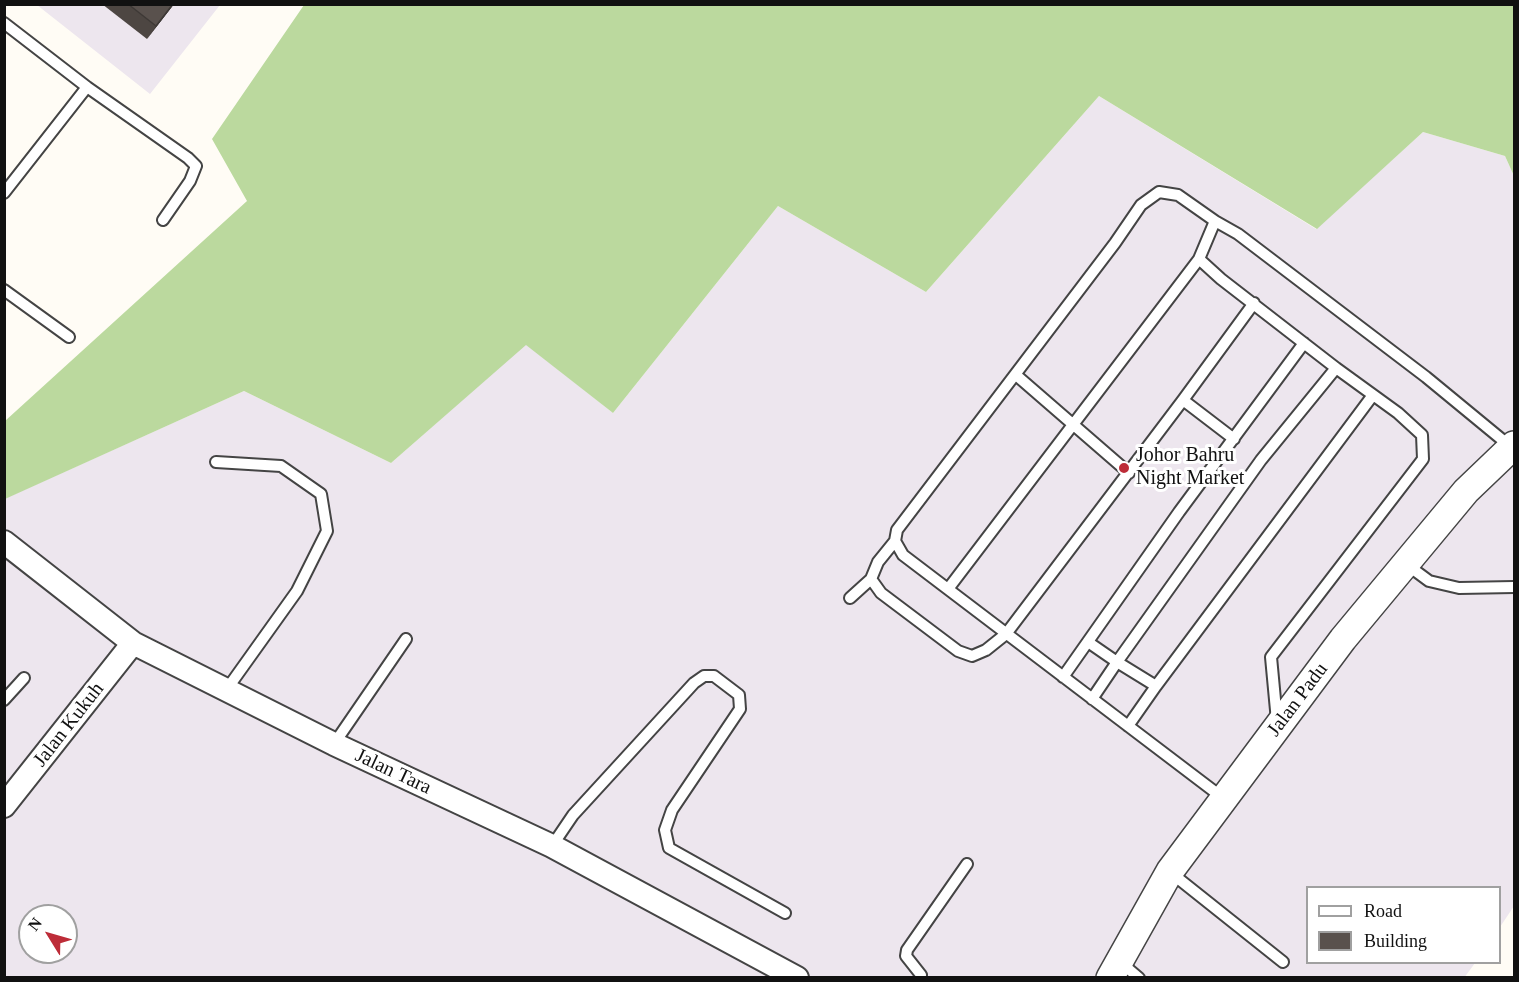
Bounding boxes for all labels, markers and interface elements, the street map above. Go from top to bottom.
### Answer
place label: Johor Bahru Night Market [1136,444,1244,491]
marker: Johor Bahru Night Market [1117,461,1131,475]
street label: Jalan Padu [1263,658,1333,742]
street label: Jalan Kukuh [29,678,109,772]
street label: Jalan Tara [351,744,435,800]
legend [1306,886,1501,964]
text: Road [1364,901,1402,921]
north arrow [18,904,78,964]
text: N [25,914,45,934]
text: Building [1364,931,1427,951]

